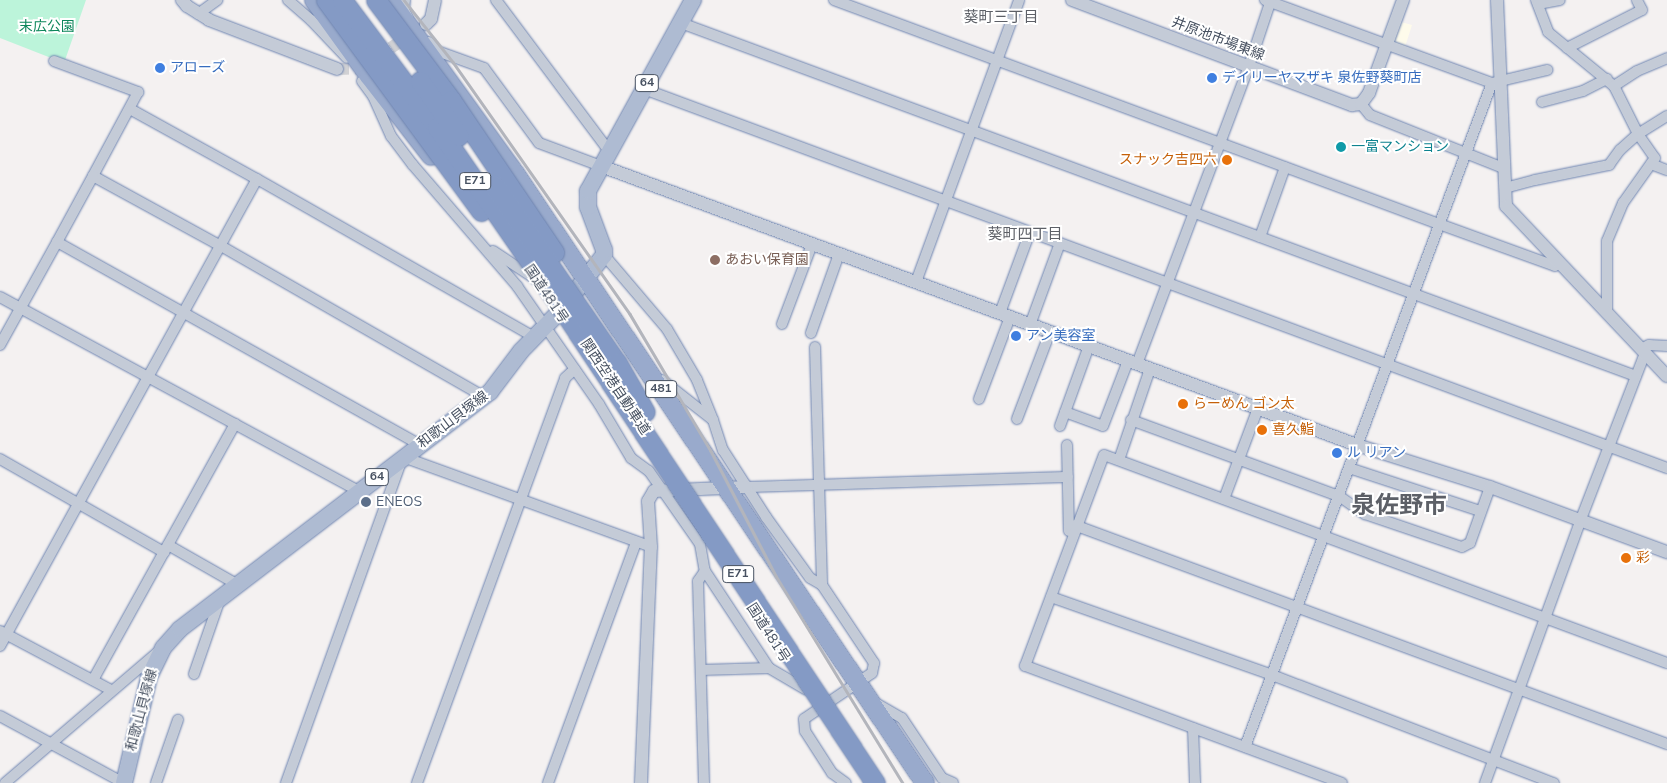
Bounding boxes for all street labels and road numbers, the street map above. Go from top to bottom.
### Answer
street label: 井原池市場東線 [1169,14,1267,64]
road number: 64 [634,74,660,92]
road number: E71 [459,172,491,190]
street label: 国道481号 [520,261,572,327]
street label: 関西空港自動車道 [577,336,653,438]
road number: 481 [645,379,677,398]
street label: 和歌山貝塚線 [414,388,492,452]
road number: 64 [364,468,390,487]
road number: E71 [722,564,754,584]
street label: 国道481号 [743,600,793,666]
street label: 和歌山貝塚線 [123,667,161,753]

